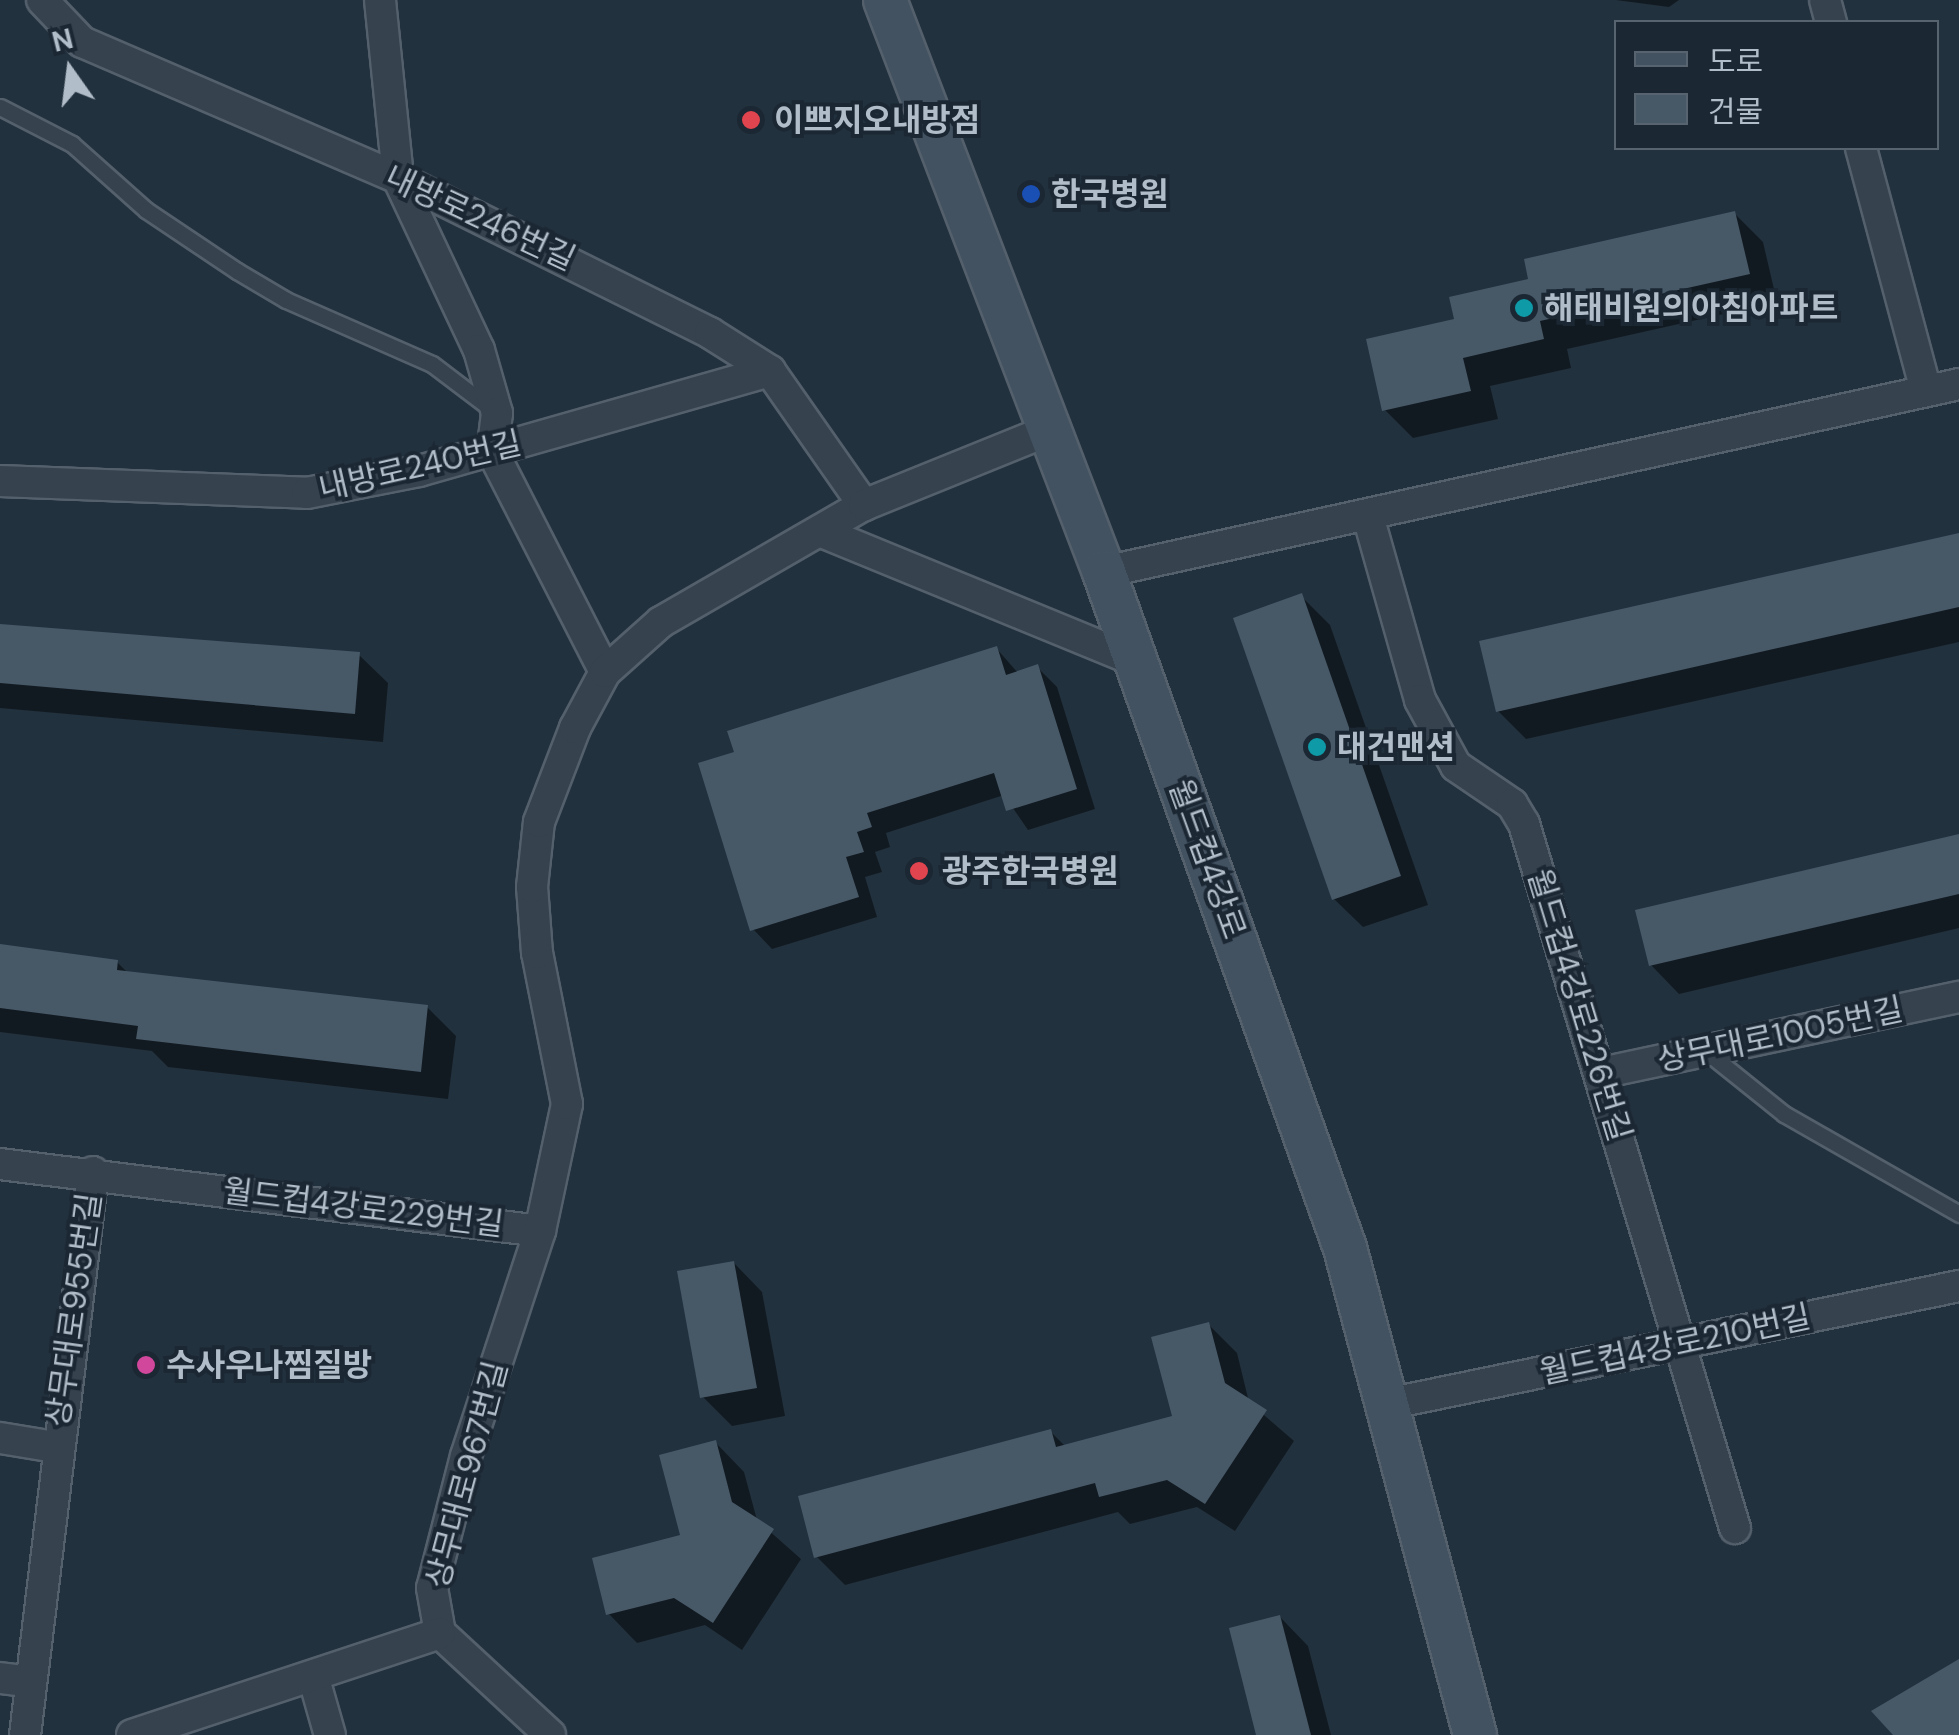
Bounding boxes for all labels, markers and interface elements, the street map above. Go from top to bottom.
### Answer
north arrow [20,20,120,120]
text: N [48,20,77,61]
legend [1614,20,1939,150]
text: 도로 [1708,42,1763,81]
text: 건물 [1708,92,1763,131]
place label: 이쁘지오내방점 [774,101,980,139]
marker: 이쁘지오내방점 [738,107,764,133]
street label: 내방로246번길 [379,157,581,279]
place label: 한국병원 [1051,175,1169,213]
marker: 한국병원 [1020,183,1042,205]
place label: 해태비원의아침아파트 [1544,289,1838,327]
marker: 해태비원의아침아파트 [1513,297,1535,319]
street label: 내방로240번길 [315,424,525,508]
place label: 대건맨션 [1337,728,1455,766]
marker: 대건맨션 [1306,736,1328,758]
street label: 월드컵4강로 [1160,774,1254,944]
place label: 광주한국병원 [942,852,1119,890]
marker: 광주한국병원 [906,858,932,884]
street label: 월드컵4강로226번길 [1519,864,1639,1146]
street label: 상무대로1005번길 [1654,990,1906,1080]
street label: 월드컵4강로229번길 [221,1172,505,1244]
street label: 상무대로955번길 [39,1191,109,1429]
street label: 월드컵4강로210번길 [1536,1298,1814,1392]
place label: 수사우나찜질방 [166,1346,372,1384]
marker: 수사우나찜질방 [135,1354,157,1376]
street label: 상무대로967번길 [418,1357,516,1593]

